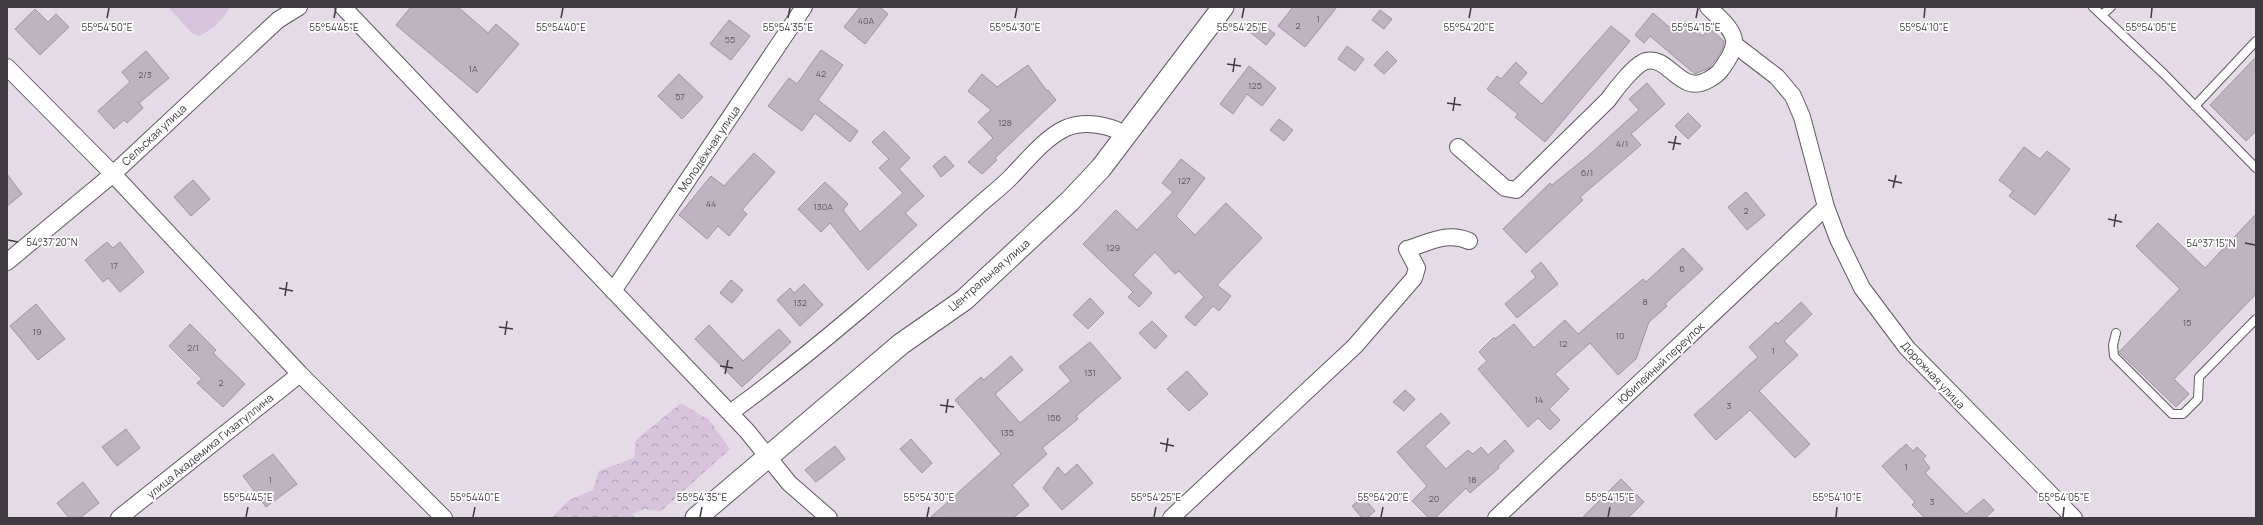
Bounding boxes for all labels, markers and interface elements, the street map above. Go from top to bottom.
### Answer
house number: 1 [1316,12,1320,25]
house number: 40А [858,14,875,27]
house number: 2 [1295,19,1301,32]
text: 55°54'50"E [81,20,133,34]
text: 55°54'45"E [309,20,359,34]
text: 55°54'40"E [536,20,586,34]
text: 55°54'35"E [763,20,814,34]
text: 55°54'30"E [990,20,1041,34]
text: 55°54'25"E [1217,20,1268,34]
text: 55°54'20"E [1444,20,1495,34]
text: 55°54'15"E [1672,20,1721,34]
text: 55°54'10"E [1899,20,1949,34]
text: 55°54'05"E [2125,20,2177,34]
house number: 55 [725,33,735,46]
house number: 1А [468,62,478,75]
house number: 42 [816,67,826,80]
house number: 2/3 [138,68,152,81]
house number: 125 [1248,79,1262,92]
house number: 57 [675,90,685,103]
street label: Сельская улица [118,101,189,169]
street label: Молодёжная улица [674,103,743,195]
house number: 128 [998,116,1012,129]
house number: 4/1 [1616,137,1628,150]
house number: 6/1 [1581,166,1593,179]
house number: 127 [1177,174,1191,187]
house number: 44 [706,197,716,210]
house number: 130А [813,200,833,213]
house number: 2 [1743,204,1749,217]
text: 54°37'20"N [26,235,78,249]
street label: Центральная улица [945,235,1032,314]
text: 54°37'15"N [2186,236,2236,250]
house number: 129 [1106,241,1120,254]
house number: 17 [110,259,118,272]
house number: 6 [1679,262,1685,275]
house number: 8 [1642,295,1648,308]
house number: 132 [793,296,807,309]
house number: 15 [2183,316,2191,329]
street label: Юбилейный переулок [1614,318,1708,407]
house number: 19 [32,325,42,338]
house number: 10 [1616,329,1625,342]
house number: 12 [1559,337,1567,350]
street label: Дорожная улица [1898,338,1969,412]
house number: 2/1 [187,341,199,354]
house number: 1 [1771,344,1775,357]
house number: 131 [1084,366,1096,379]
house number: 2 [218,376,224,389]
street label: улица Академика Гизатуллина [143,390,276,501]
house number: 14 [1535,393,1543,406]
house number: 3 [1727,399,1732,412]
house number: 156 [1047,411,1062,424]
house number: 135 [1000,426,1014,439]
house number: 1 [1904,460,1908,473]
house number: 1 [268,473,272,486]
house number: 18 [1468,473,1476,486]
text: 55°54'45"E [223,490,273,504]
text: 55°54'40"E [450,490,500,504]
text: 55°54'35"E [677,490,728,504]
text: 55°54'30"E [904,490,955,504]
text: 55°54'25"E [1131,490,1182,504]
text: 55°54'20"E [1358,490,1409,504]
text: 55°54'15"E [1586,490,1635,504]
text: 55°54'10"E [1812,490,1862,504]
text: 55°54'05"E [2038,490,2090,504]
house number: 20 [1429,492,1439,505]
house number: 3 [1930,495,1935,508]

